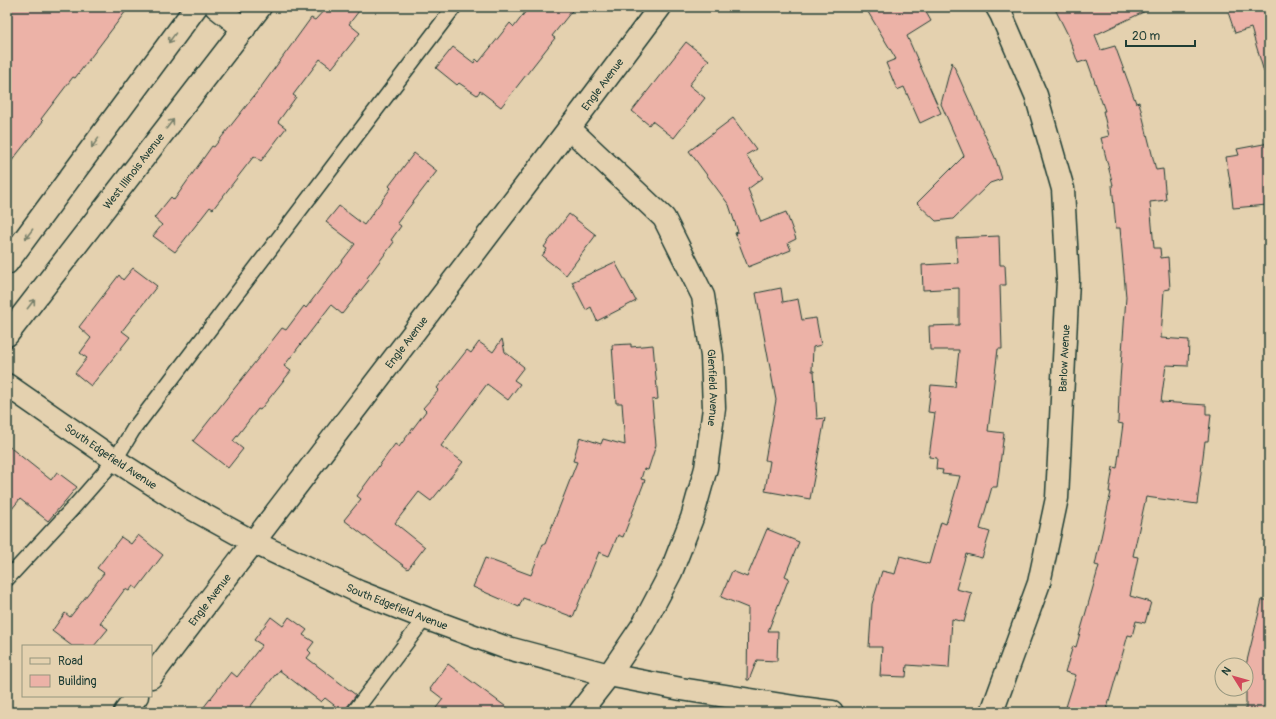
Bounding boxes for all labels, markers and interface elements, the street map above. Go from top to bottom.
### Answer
scale bar [1126,22,1195,48]
text: 20 m [1132,29,1161,44]
one-way arrow [168,33,177,44]
street label: Engle Avenue [579,55,627,113]
one-way arrow [166,118,175,129]
street label: West Illinois Avenue [100,130,168,212]
one-way arrow [91,138,100,149]
one-way arrow [25,228,33,239]
one-way arrow [27,299,35,310]
street label: Engle Avenue [383,314,431,371]
street label: Barlow Avenue [1056,324,1073,392]
street label: Glenfield Avenue [704,348,720,428]
street label: South Edgefield Avenue [62,421,160,492]
street label: Engle Avenue [186,571,234,629]
street label: South Edgefield Avenue [344,581,450,633]
legend [22,645,152,697]
text: Road [58,654,83,669]
north arrow [1214,657,1254,697]
text: N [1219,664,1234,678]
text: Building [58,674,97,689]

